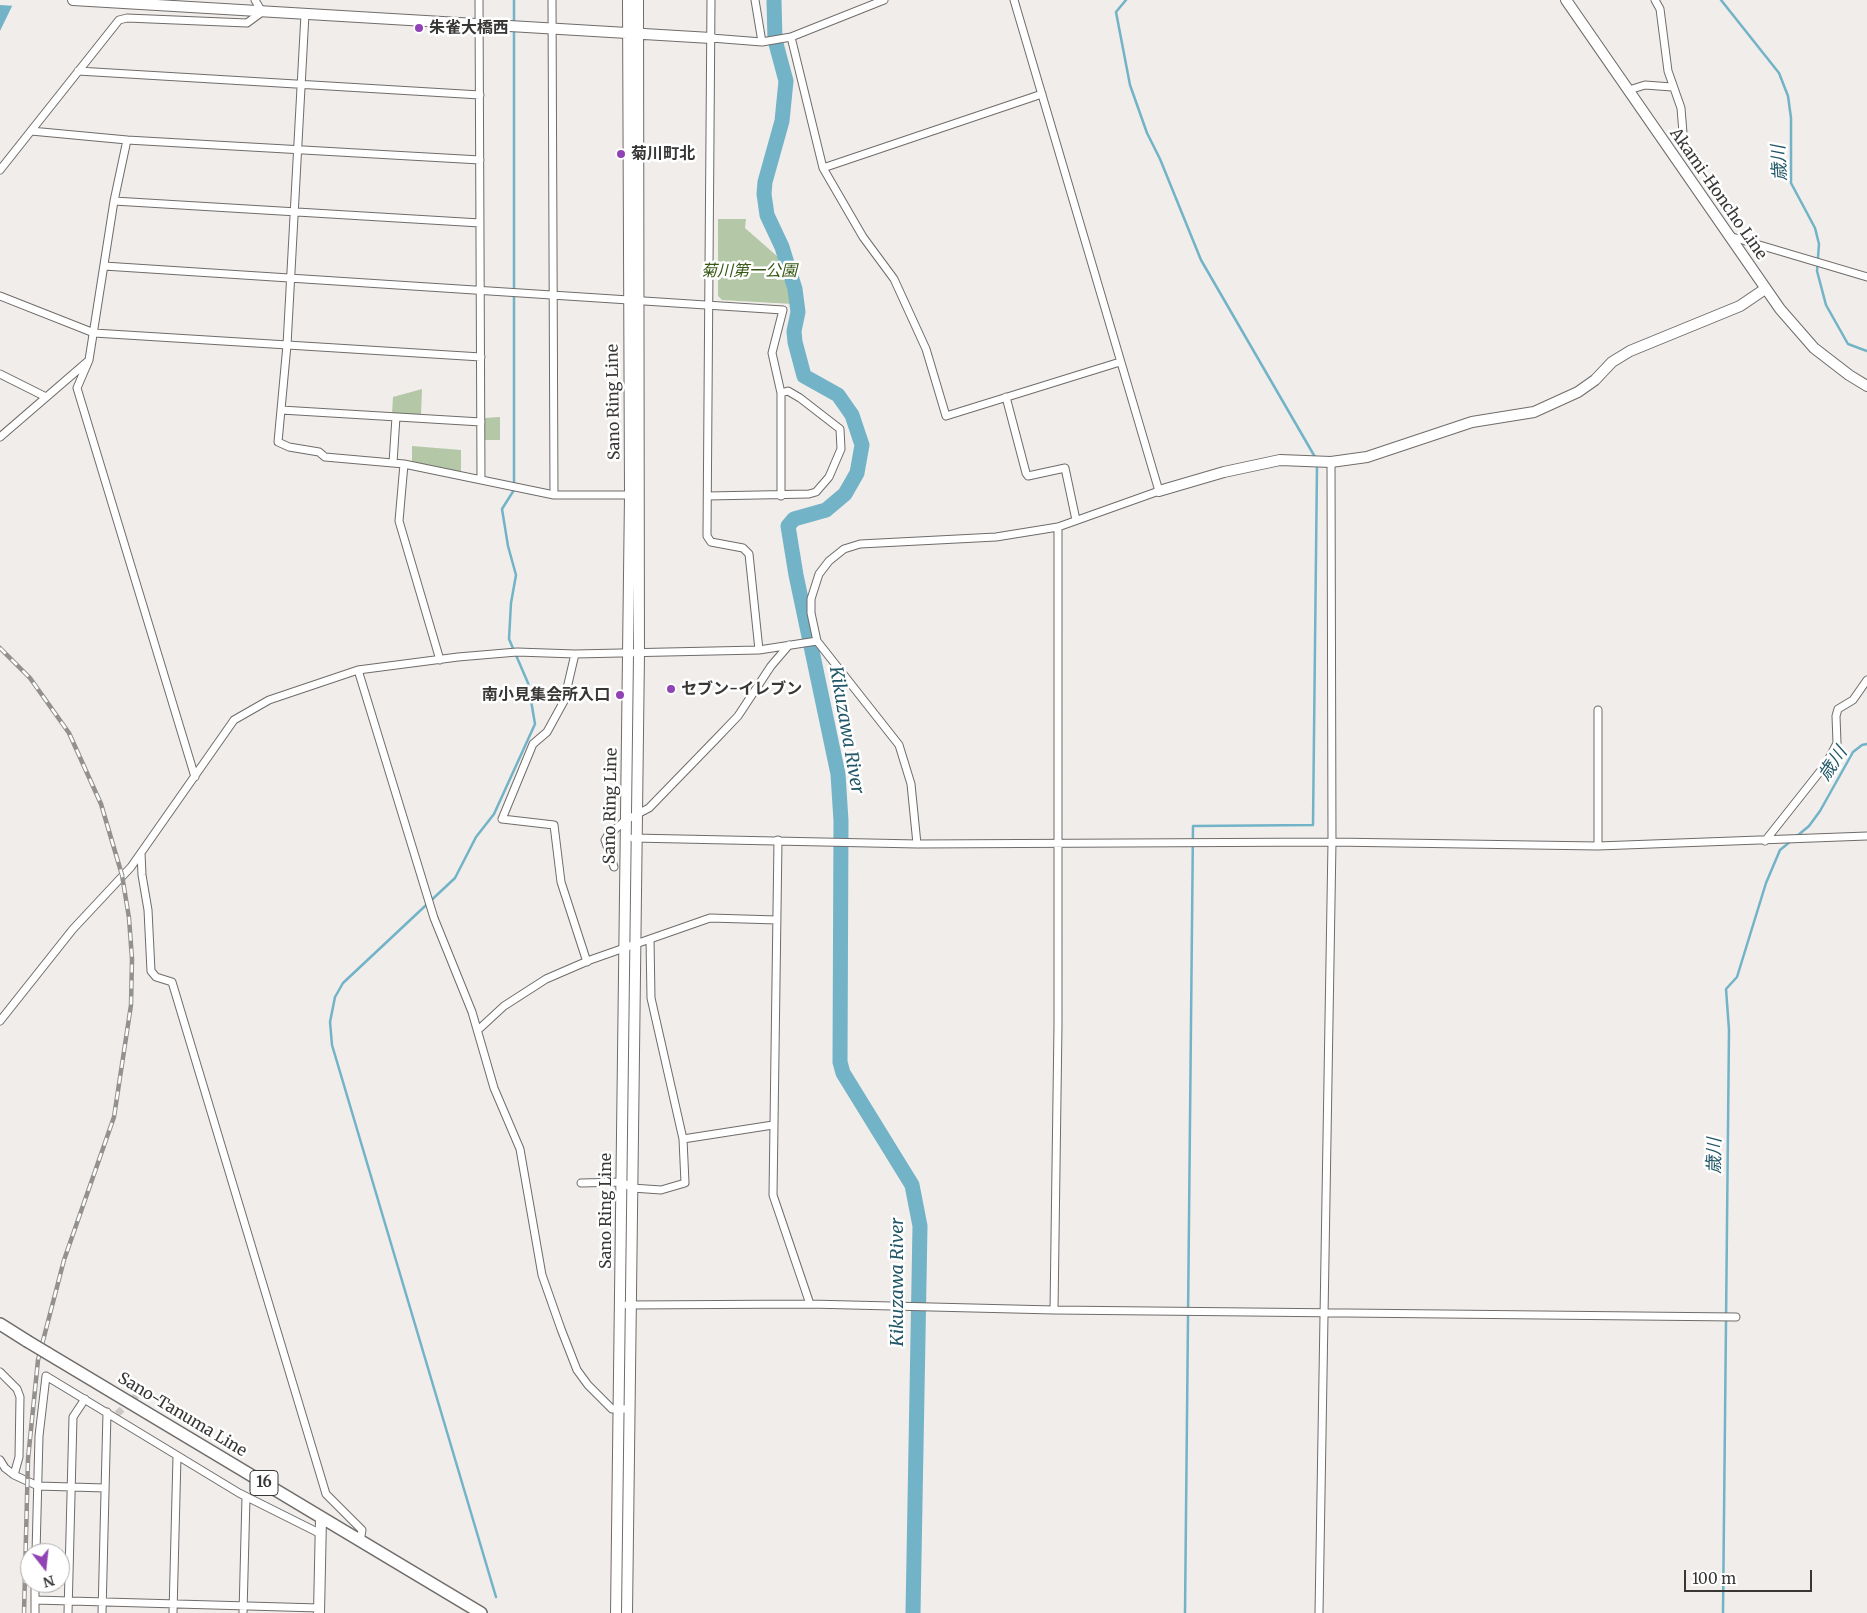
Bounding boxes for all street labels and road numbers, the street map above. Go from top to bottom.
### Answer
street label: Akami-Honcho Line [1665,125,1771,263]
street label: Sano Ring Line [603,344,625,460]
street label: Sano Ring Line [600,748,622,864]
street label: Sano Ring Line [596,1153,616,1269]
street label: Sano-Tanuma Line [114,1369,250,1461]
road number: 16 [250,1470,278,1496]

